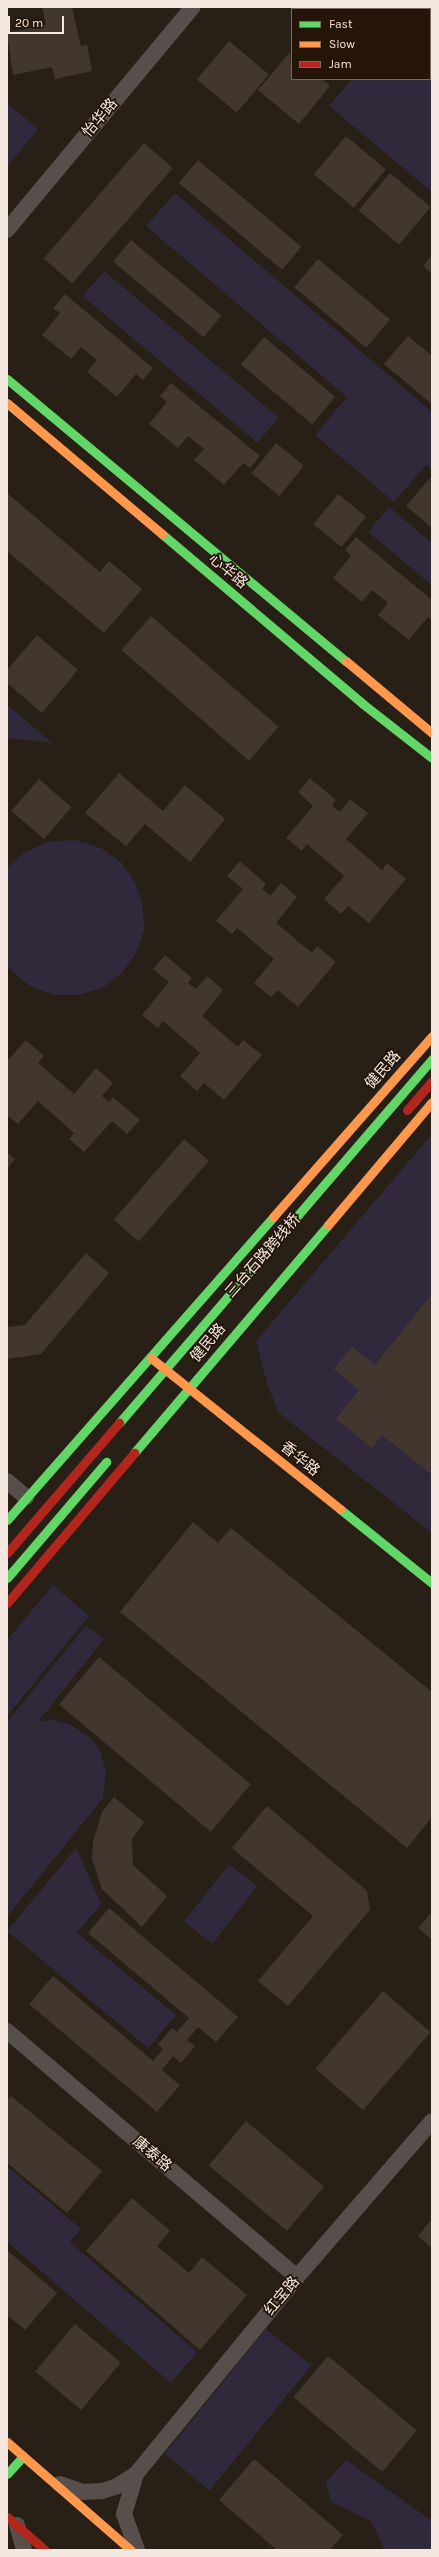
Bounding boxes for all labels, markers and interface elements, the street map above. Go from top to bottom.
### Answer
scale bar [10,8,66,34]
legend [291,8,431,80]
text: 20 m [15,16,43,30]
text: Fast [329,17,352,31]
text: Slow [329,37,355,51]
text: Jam [329,57,352,71]
street label: 怡华路 [79,95,121,141]
street label: 心华路 [205,550,251,592]
street label: 健民路 [361,1047,405,1093]
street label: 三台石路跨线桥 [222,1210,304,1302]
street label: 健民路 [187,1320,229,1366]
street label: 香华路 [277,1438,323,1480]
street label: 康泰路 [129,2133,175,2175]
street label: 红宝路 [261,2273,303,2319]

